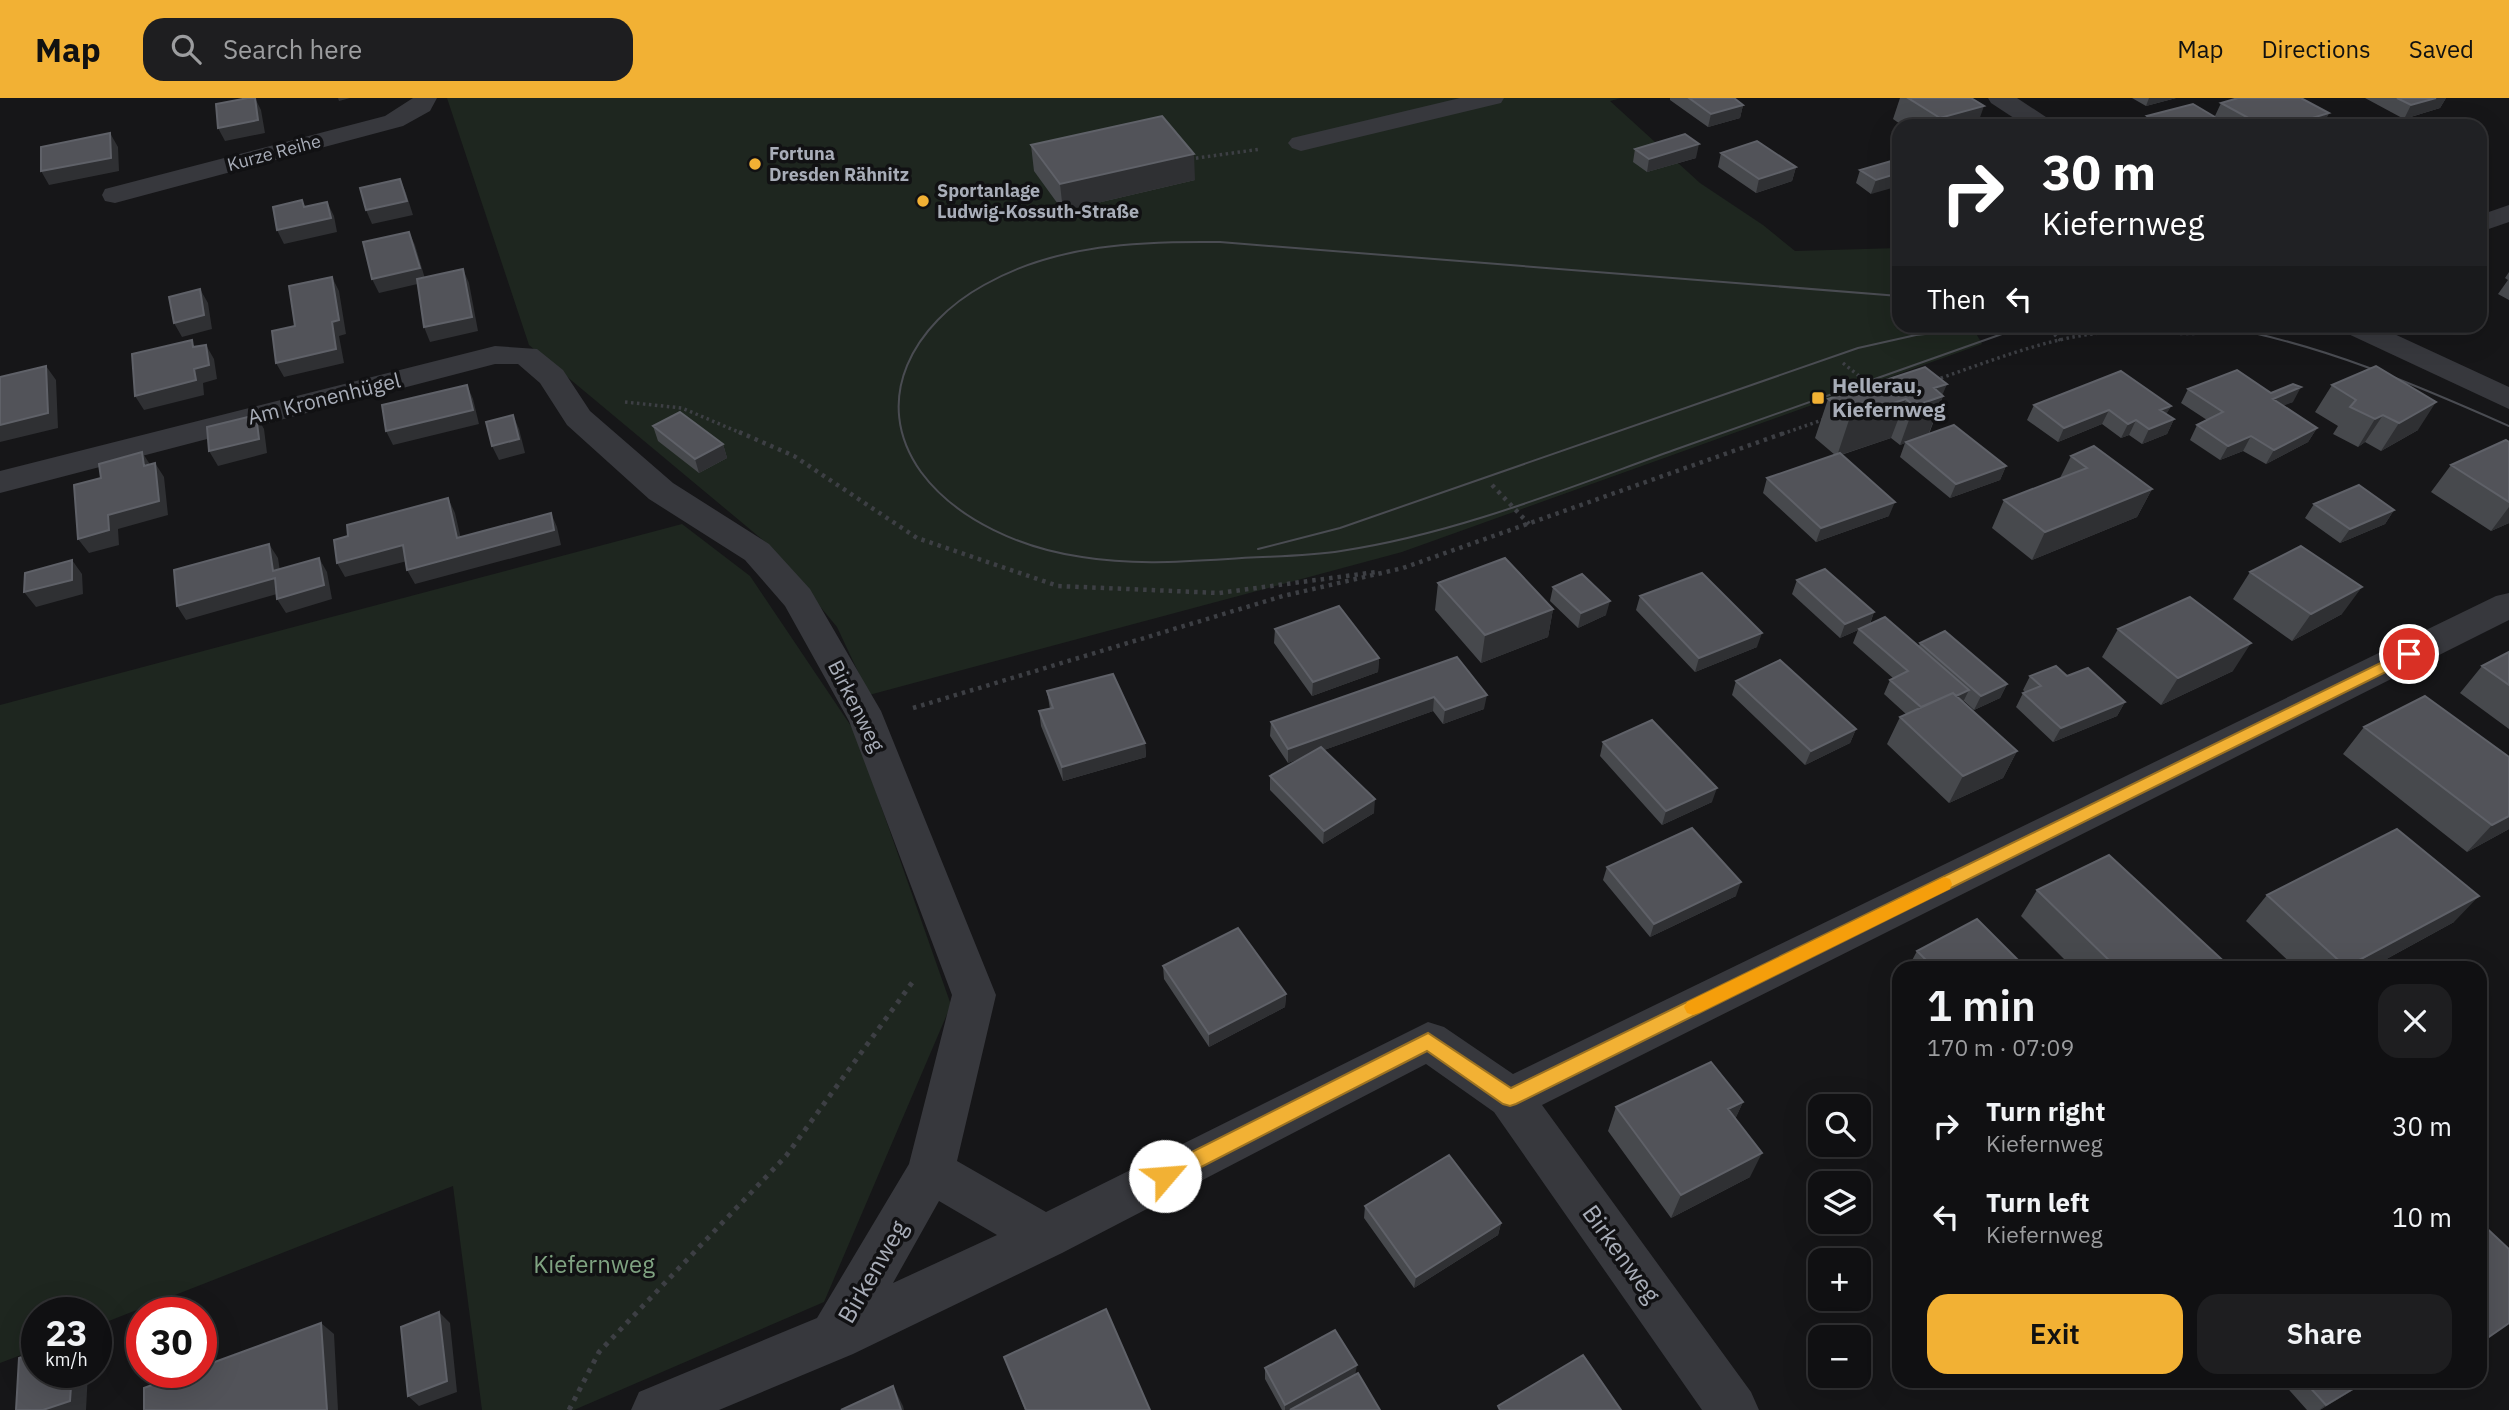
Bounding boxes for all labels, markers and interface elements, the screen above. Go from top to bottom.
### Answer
search box [143,18,633,81]
text: Map [35,28,101,71]
icon: search [167,30,205,68]
text: Search here [223,32,362,66]
text: Map [2177,33,2223,65]
text: Directions [2261,33,2371,65]
text: Saved [2409,33,2474,65]
street label: Kurze Reihe [224,129,323,176]
text: 30 m [2042,140,2156,203]
place label: Fortuna Dresden Rähnitz [769,142,909,186]
icon: right [1927,147,2018,238]
marker: Fortuna Dresden Rähnitz [747,156,763,172]
place label: Sportanlage Ludwig-Kossuth-Straße [937,179,1139,223]
marker: Sportanlage Ludwig-Kossuth-Straße [915,193,931,209]
text: Kiefernweg [2042,202,2204,244]
icon: left [2000,280,2038,318]
text: Then [1927,282,1986,316]
street label: Am Kronenhügel [244,365,403,431]
place label: Hellerau, Kiefernweg [1832,371,1946,423]
marker: Hellerau, Kiefernweg [1810,390,1826,406]
pin [2379,624,2439,684]
icon: arrive [2390,635,2428,673]
street label: Birkenweg [822,655,892,756]
text: 1 min [1927,978,2036,1033]
button: close [2378,984,2452,1058]
text: 170 m · 07:09 [1927,1032,2074,1062]
map controls [1808,1094,1871,1388]
button: search [1808,1094,1871,1157]
text: Turn right [1986,1094,2105,1128]
icon: right [1927,1107,1965,1145]
text: 30 m [2392,1109,2452,1143]
text: Kiefernweg [1986,1128,2103,1158]
position arrow [1128,1139,1202,1213]
button: layers [1808,1171,1871,1234]
text: Turn left [1986,1185,2089,1219]
street label: Birkenweg [1575,1198,1668,1309]
icon: left [1927,1198,1965,1236]
text: 10 m [2392,1200,2452,1234]
street label: Birkenweg [830,1214,915,1329]
text: Kiefernweg [1986,1219,2103,1249]
park label: Kiefernweg [533,1248,655,1280]
button: + [1808,1248,1871,1311]
button: Exit [1927,1294,2183,1374]
button: Share [2197,1294,2452,1374]
speed limit sign: 30 [126,1297,217,1388]
text: 23 [45,1310,88,1356]
button: − [1808,1325,1871,1388]
text: km/h [45,1348,88,1371]

